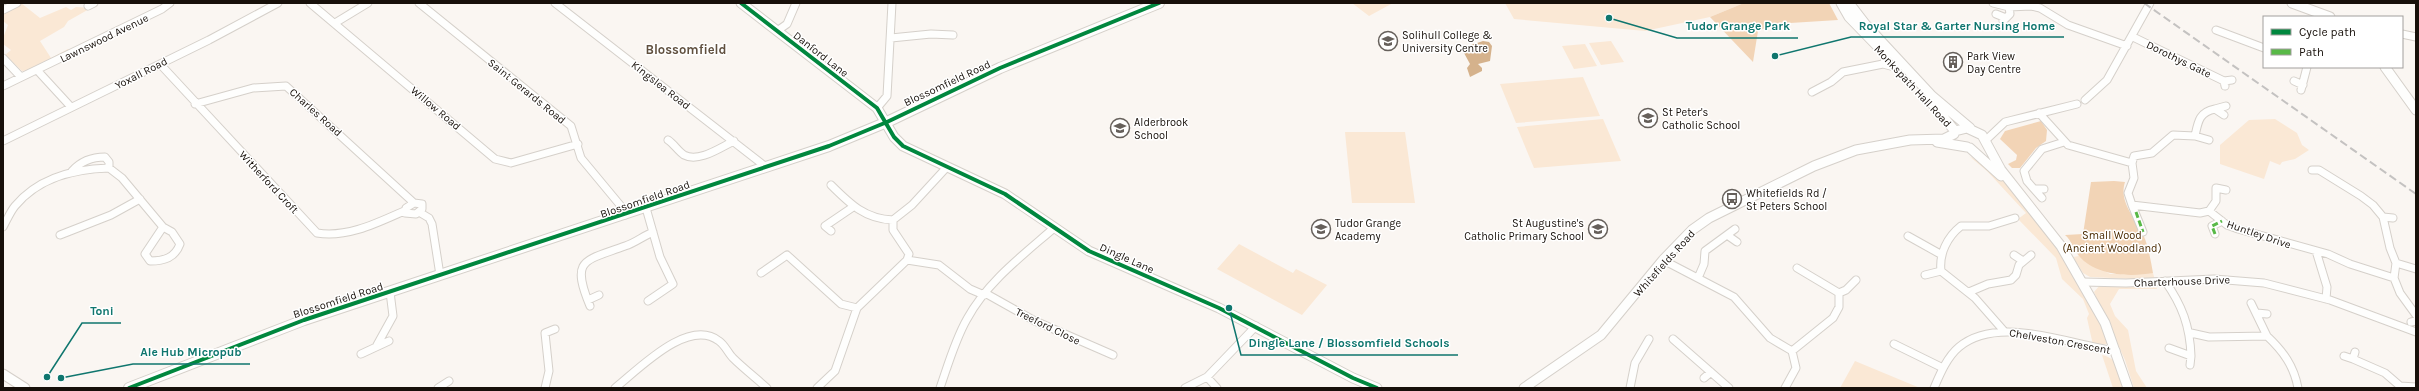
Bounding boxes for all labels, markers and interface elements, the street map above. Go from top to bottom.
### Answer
street label: Lawnswood Avenue [58,11,151,66]
callout: Royal Star & Garter Nursing Home [1851,13,2064,37]
callout: Tudor Grange Park [1677,14,1798,38]
legend [2263,16,2403,68]
text: Tudor Grange Park [1686,19,1790,33]
text: Royal Star & Garter Nursing Home [1859,19,2055,33]
text: Cycle path [2299,25,2356,39]
street label: Danford Lane [791,29,851,80]
place label: Solihull College & University Centre [1402,29,1492,55]
school or university icon: Solihull College & University Centre [1377,30,1399,52]
street label: Dorothys Gate [2144,38,2214,81]
district label: Blossomfield [645,42,727,57]
street label: Monkspath Hall Road [1871,43,1954,130]
text: Path [2299,45,2324,59]
place label: Park View Day Centre [1967,50,2021,76]
building icon: Park View Day Centre [1942,51,1964,73]
street label: Yoxall Road [113,55,170,92]
street label: Saint Gerards Road [485,56,568,127]
street label: Kingslea Road [629,58,693,112]
street label: Blossomfield Road [902,58,993,109]
street label: Willow Road [408,84,463,133]
street label: Charles Road [287,86,344,139]
place label: St Peter's Catholic School [1662,106,1740,132]
school or university icon: St Peter's Catholic School [1637,107,1659,129]
place label: Alderbrook School [1134,116,1188,142]
school or university icon: Alderbrook School [1109,117,1131,139]
street label: Witherford Croft [236,148,301,216]
street label: Blossomfield Road [599,178,692,221]
place label: Whitefields Rd / St Peters School [1746,187,1827,213]
bus stop icon: Whitefields Rd / St Peters School [1721,188,1743,210]
place label: Tudor Grange Academy [1335,217,1401,243]
place label: St Augustine's Catholic Primary School [1464,217,1584,243]
street label: Huntley Drive [2225,217,2293,252]
school or university icon: Tudor Grange Academy [1310,218,1332,240]
school or university icon: St Augustine's Catholic Primary School [1587,218,1609,240]
street label: Whitefields Road [1631,227,1698,299]
park label: Small Wood (Ancient Woodland) [2062,229,2162,255]
street label: Dingle Lane [1098,241,1156,276]
street label: Charterhouse Drive [2134,273,2231,290]
street label: Blossomfield Road [291,280,385,321]
callout: Toni [82,299,121,323]
text: Toni [90,304,114,318]
street label: Treeford Close [1013,305,1082,348]
street label: Chelveston Crescent [2008,326,2112,357]
callout: Dingle Lane / Blossomfield Schools [1241,331,1458,355]
text: Dingle Lane / Blossomfield Schools [1248,336,1450,350]
callout: Ale Hub Micropub [133,340,250,364]
text: Ale Hub Micropub [140,345,242,359]

